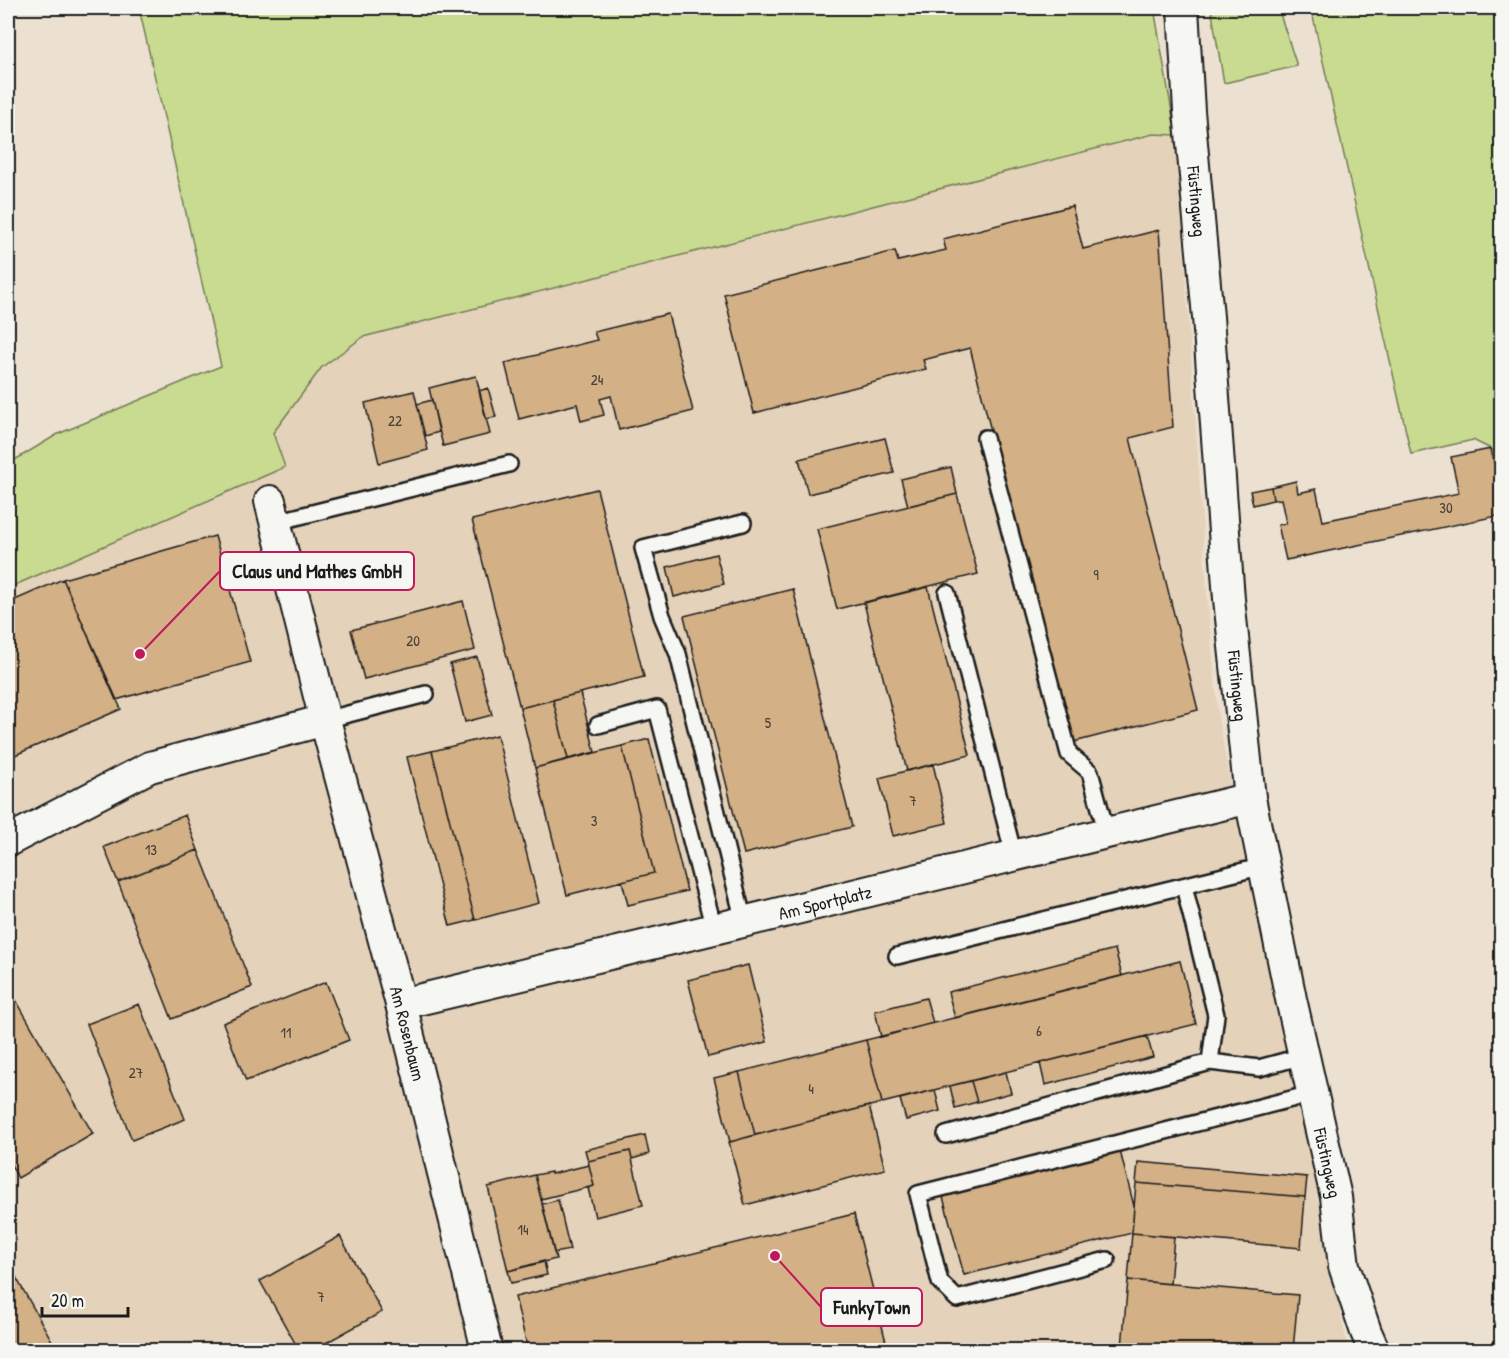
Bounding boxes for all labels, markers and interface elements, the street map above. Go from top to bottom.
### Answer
street label: Füstingweg [1182,164,1213,238]
house number: 24 [591,369,604,390]
house number: 22 [388,410,402,431]
house number: 30 [1439,497,1453,518]
callout: Claus und Mathes GmbH [220,552,414,590]
text: Claus und Mathes GmbH [232,557,403,584]
house number: 9 [1093,564,1099,585]
house number: 20 [406,630,420,651]
street label: Füstingweg [1222,648,1254,722]
house number: 5 [765,712,772,733]
house number: 7 [909,790,917,811]
house number: 3 [591,810,598,831]
house number: 13 [145,839,157,860]
street label: Am Sportplatz [776,878,874,925]
street label: Am Rosenbaum [384,983,432,1083]
house number: 6 [1036,1020,1042,1041]
house number: 11 [281,1022,291,1043]
house number: 27 [129,1062,143,1083]
house number: 4 [808,1078,814,1099]
street label: Füstingweg [1308,1124,1348,1200]
house number: 14 [517,1219,529,1240]
scale bar [42,1280,128,1318]
house number: 7 [317,1286,325,1307]
text: 20 m [51,1288,84,1313]
callout: FunkyTown [821,1288,922,1326]
text: FunkyTown [832,1293,911,1321]

